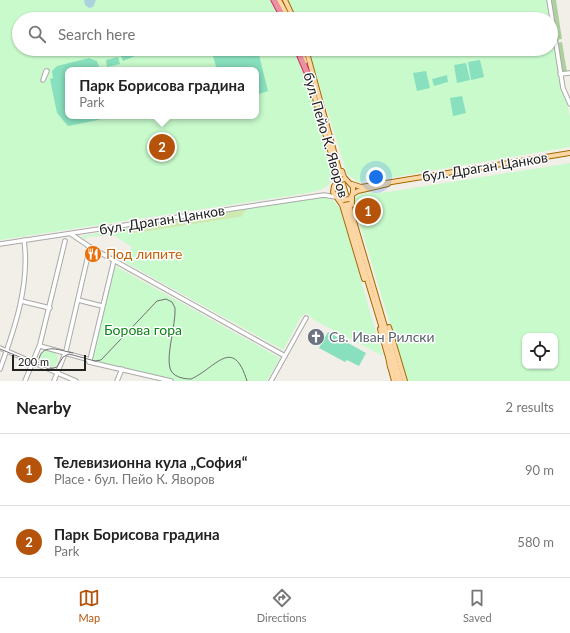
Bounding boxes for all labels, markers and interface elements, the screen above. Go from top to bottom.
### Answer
search box [12,12,558,56]
icon: search [26,23,48,45]
text: Search here [58,25,135,43]
popup [65,67,259,119]
street label: бул. Пейо К. Яворов [300,70,353,200]
text: Парк Борисова градина [79,76,245,94]
text: Park [79,94,105,110]
pin: 2 [149,132,175,162]
street label: бул. Драган Цанков [421,148,549,185]
your location [366,167,386,187]
pin: 1 [355,196,381,226]
street label: бул. Драган Цанков [98,201,226,238]
restaurant icon: Под липите [83,244,103,264]
place label: Под липите [106,245,182,262]
park label: Борова гора [104,321,182,338]
church icon: Св. Иван Рилски [306,327,326,347]
place label: Св. Иван Рилски [329,328,435,345]
map controls [522,333,558,369]
button: locate [522,333,558,369]
scale bar [12,353,86,372]
text: 200 m [18,355,49,368]
text: Nearby [16,397,71,418]
text: 2 results [506,399,554,415]
text: Телевизионна кула „София“ [54,453,247,471]
text: 1 [25,462,33,478]
text: 90 m [525,462,554,478]
text: Place · бул. Пейо К. Яворов [54,471,215,487]
text: Парк Борисова градина [54,525,220,543]
text: 2 [25,534,33,550]
text: 580 m [517,534,554,550]
text: Park [54,543,79,559]
tab: Map [78,587,100,624]
tab: Directions [257,587,306,624]
tab: Saved [463,587,492,624]

